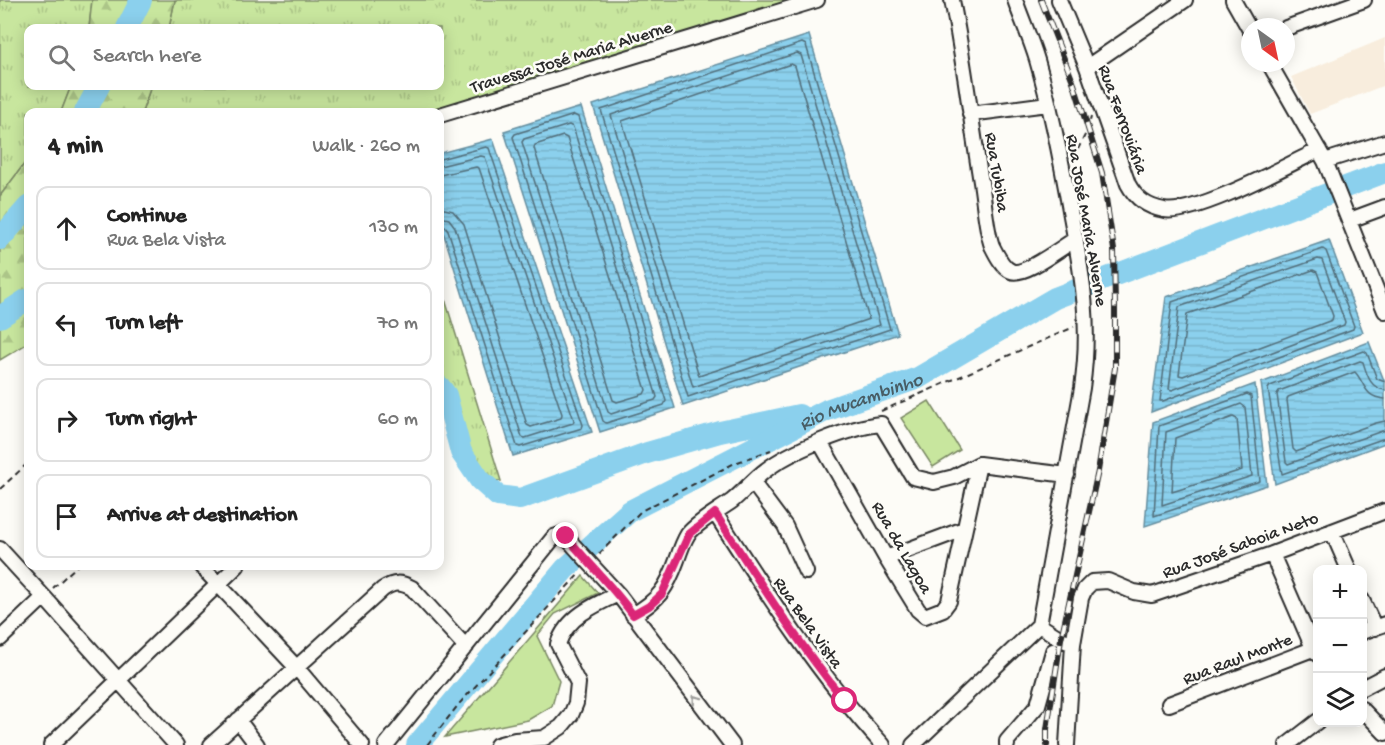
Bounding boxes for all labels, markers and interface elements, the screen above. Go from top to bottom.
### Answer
street label: Travessa José Maria Alverne [467,17,676,99]
north arrow [1241,18,1295,72]
search box [24,24,444,90]
icon: search [45,41,78,74]
text: Search here [93,44,201,70]
street label: Rua Ferroviária [1092,62,1151,178]
street label: Rua Tubiba [979,131,1012,215]
text: 4 min [48,132,103,163]
street label: Rua José Maria Alverne [1060,133,1111,309]
text: Walk · 260 m [313,136,420,159]
text: Continue [107,204,187,230]
icon: ahead [50,212,83,245]
text: 130 m [369,217,418,240]
text: Rua Bela Vista [107,230,226,253]
icon: left [50,308,83,341]
text: Turn left [107,311,181,337]
text: 70 m [377,313,418,336]
water label: Rio Mucambinho [796,369,928,437]
icon: right [50,404,83,437]
text: Turn right [107,407,195,433]
text: 60 m [378,409,418,432]
street label: Rua da Lagoa [866,498,936,599]
icon: arrive [50,500,83,533]
text: Arrive at destination [107,503,297,529]
street label: Rua José Saboia Neto [1160,508,1322,584]
route end [552,522,578,548]
map controls [1313,565,1367,727]
button: + [1313,565,1367,619]
street label: Rua Bela Vista [768,574,847,674]
button: − [1313,619,1367,673]
street label: Rua Raul Monte [1180,630,1296,691]
button: layers [1313,673,1367,727]
route start [831,687,857,713]
one-way arrow [693,694,704,705]

